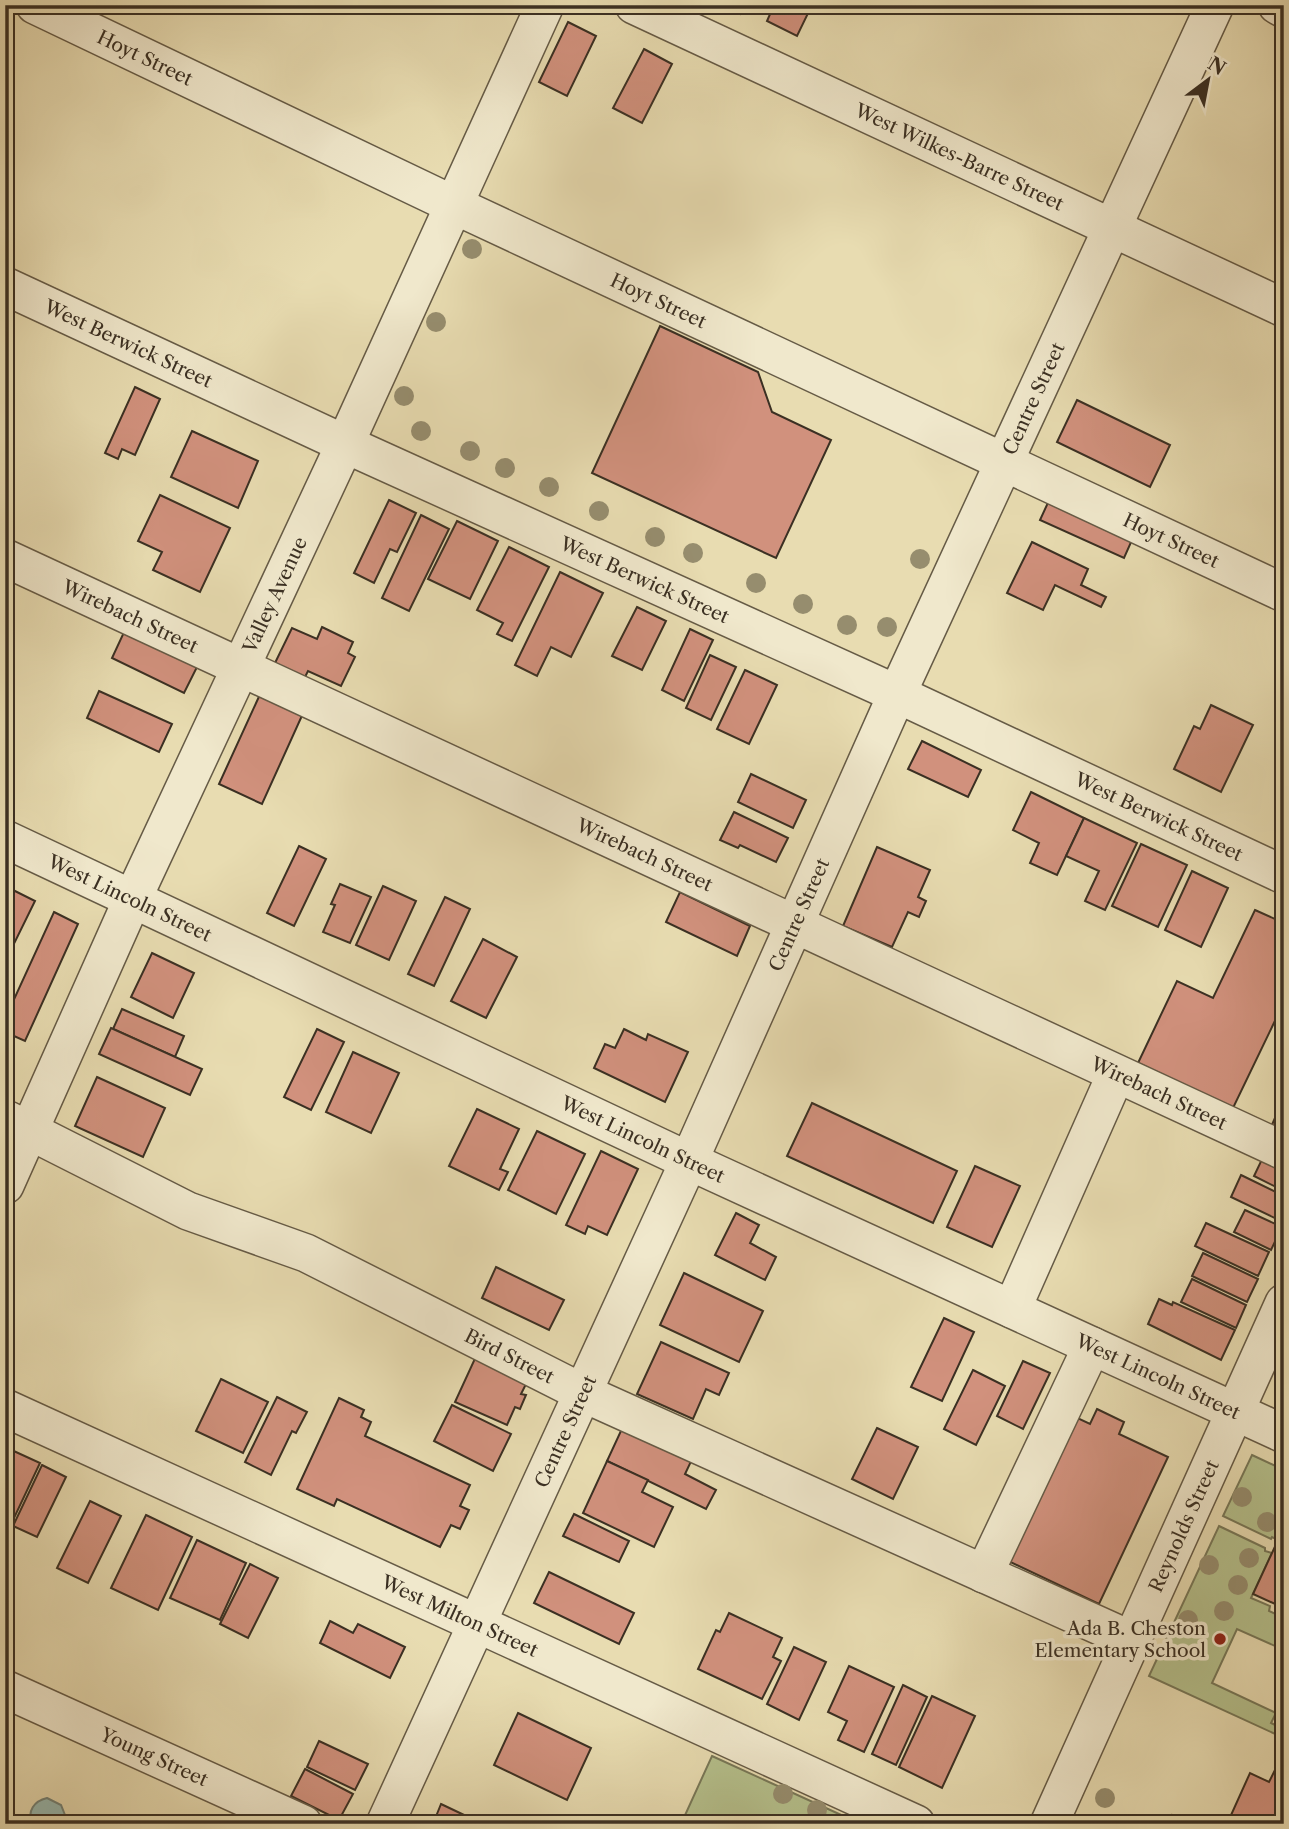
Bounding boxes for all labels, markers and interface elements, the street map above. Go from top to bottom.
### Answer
street label: Hoyt Street [93,25,197,91]
north arrow [1174,46,1244,116]
text: N [1204,52,1230,80]
street label: West Wilkes-Barre Street [850,98,1067,216]
street label: Hoyt Street [607,269,710,333]
street label: West Berwick Street [39,294,216,393]
street label: Centre Street [998,339,1070,459]
street label: Hoyt Street [1119,508,1223,573]
street label: West Berwick Street [556,532,733,629]
street label: Valley Avenue [238,533,312,658]
street label: Wirebach Street [57,575,202,658]
street label: West Berwick Street [1070,767,1247,866]
street label: Wirebach Street [572,813,716,897]
street label: West Lincoln Street [43,849,215,947]
street label: Centre Street [764,855,834,975]
street label: Wirebach Street [1086,1052,1231,1135]
street label: West Lincoln Street [556,1091,728,1188]
street label: Bird Street [461,1324,558,1389]
street label: West Lincoln Street [1071,1329,1244,1424]
street label: Centre Street [530,1371,601,1491]
street label: Reynolds Street [1144,1456,1224,1596]
street label: West Milton Street [377,1570,542,1662]
place label: Ada B. Cheston Elementary School [1034,1617,1206,1662]
marker: Ada B. Cheston Elementary School [1212,1631,1228,1647]
street label: Young Street [96,1722,212,1792]

